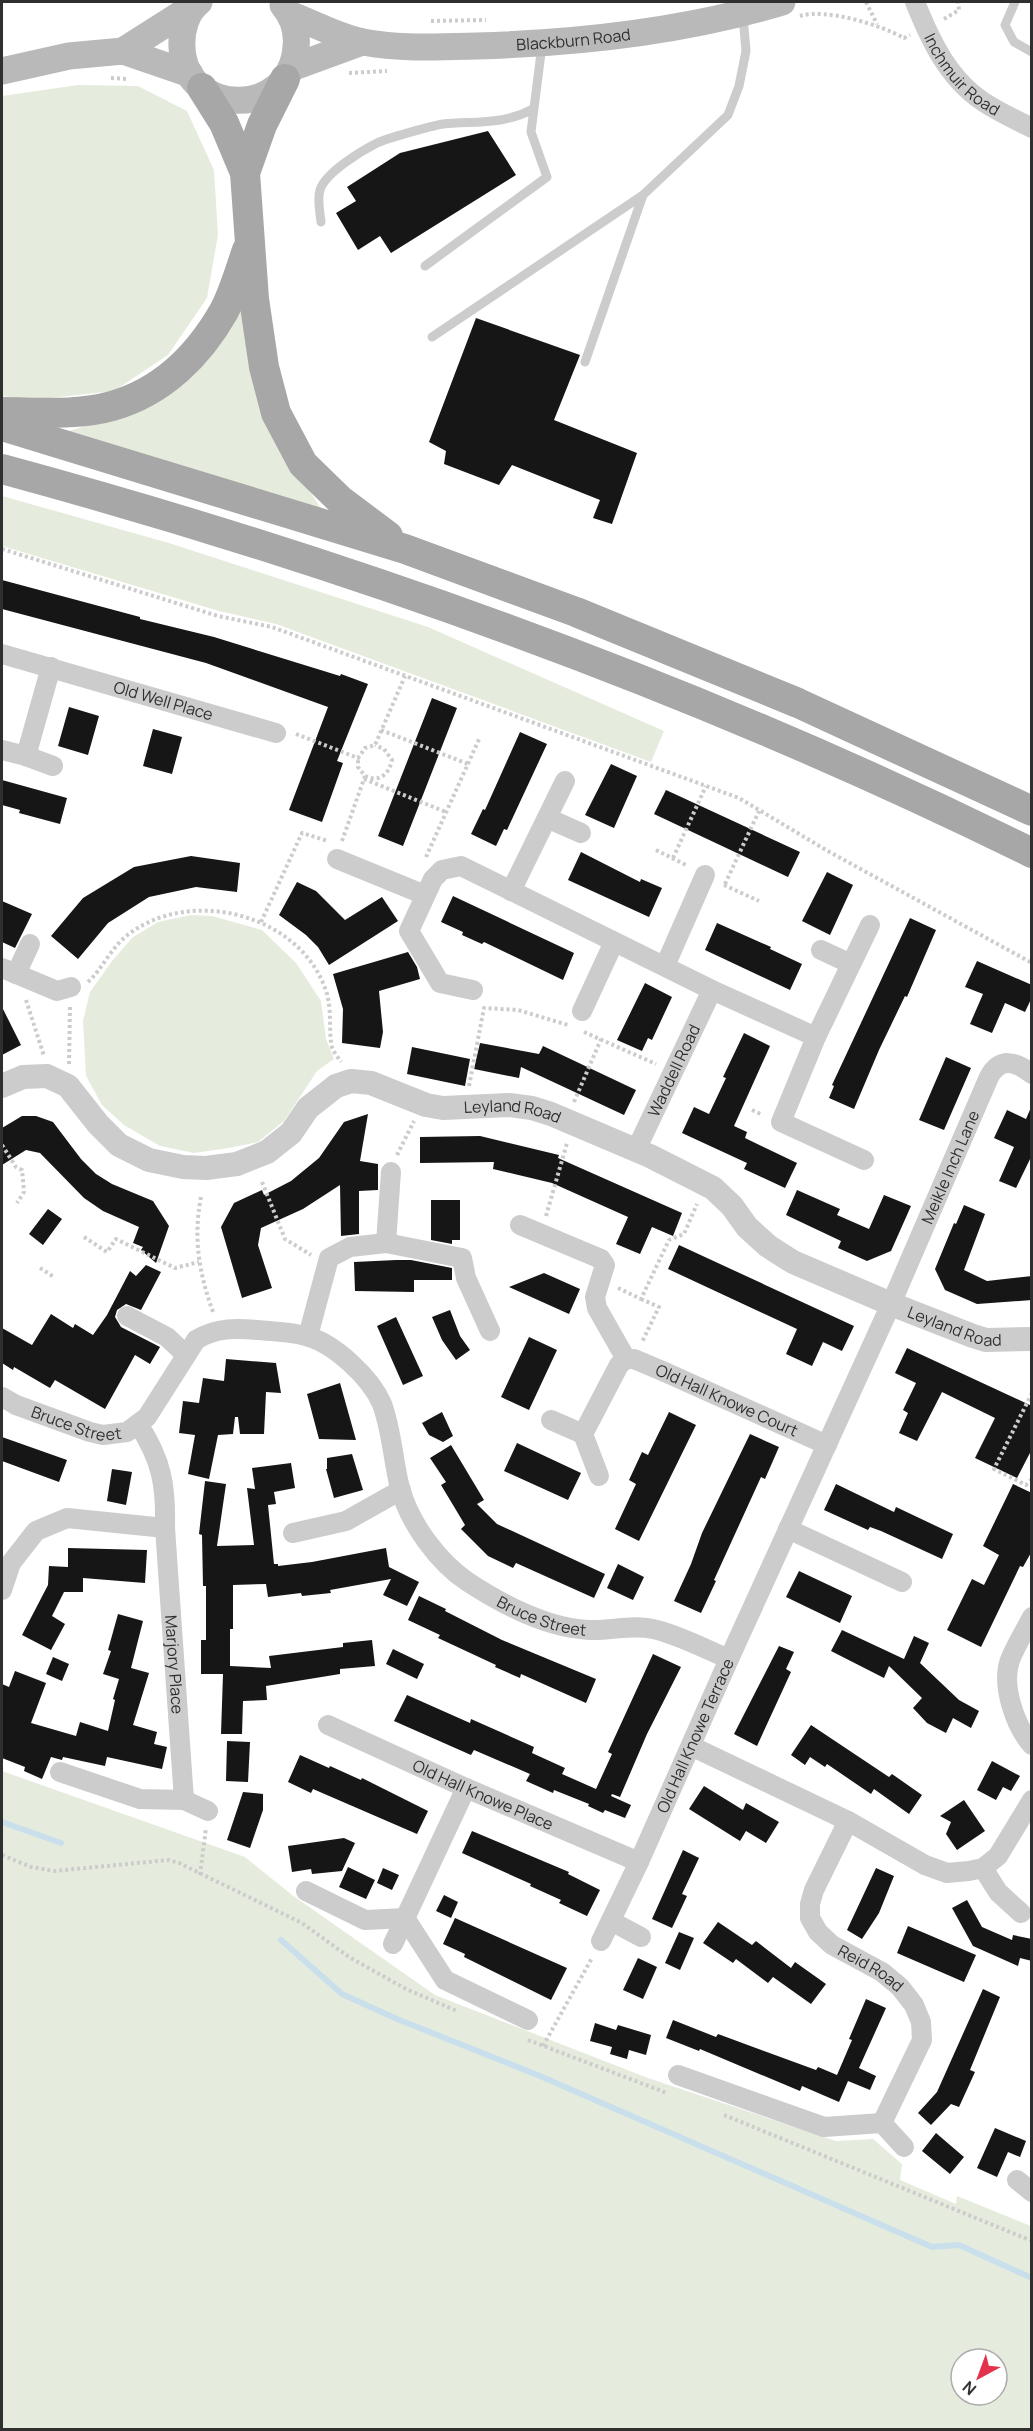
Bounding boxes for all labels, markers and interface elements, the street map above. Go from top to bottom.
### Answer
street label: Blackburn Road [516,23,632,55]
street label: Inchmuir Road [919,30,1004,120]
street label: Old Well Place [111,676,216,725]
street label: Waddell Road [642,1021,705,1120]
street label: Leyland Road [463,1094,565,1128]
street label: Meikle Inch Lane [916,1107,984,1227]
street label: Leyland Road [905,1301,1002,1351]
street label: Old Hall Knowe Court [652,1358,802,1442]
street label: Bruce Street [28,1401,123,1446]
street label: Bruce Street [493,1591,587,1641]
street label: Marjory Place [160,1614,189,1715]
street label: Old Hall Knowe Terrace [651,1655,739,1816]
street label: Old Hall Knowe Place [409,1754,557,1835]
street label: Reid Road [834,1939,909,1997]
north arrow [949,2347,1009,2407]
text: N [958,2376,981,2400]

